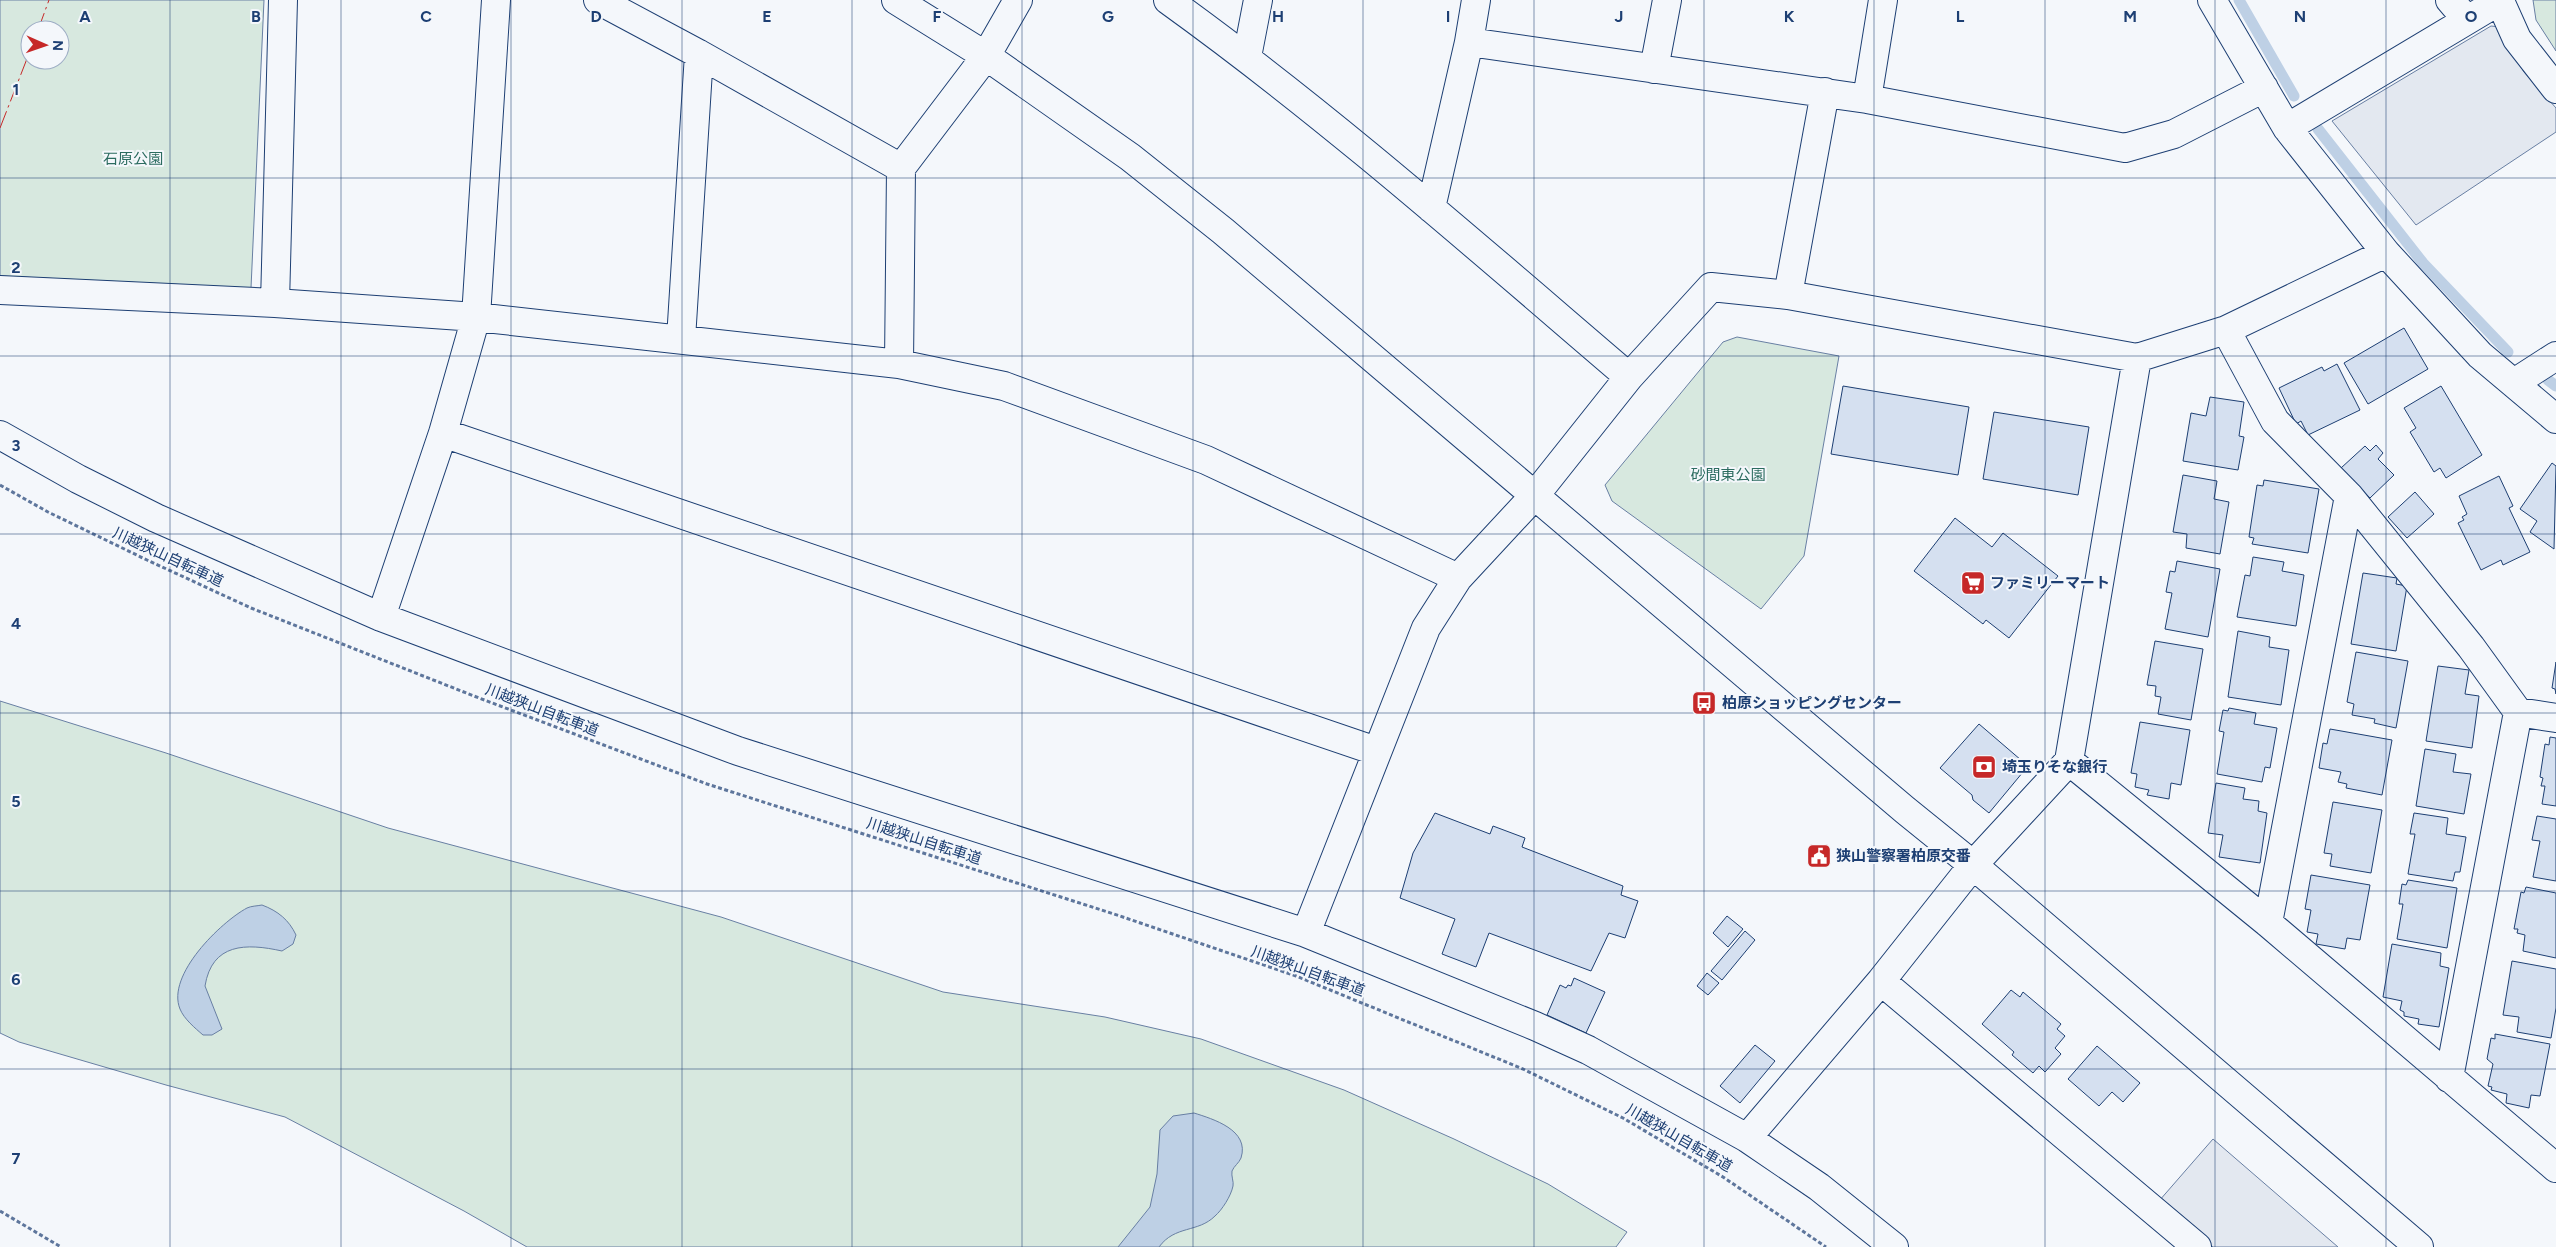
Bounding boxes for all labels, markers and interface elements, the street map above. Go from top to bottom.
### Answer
text: A [79,7,91,26]
text: B [251,7,261,26]
text: C [420,7,432,26]
text: D [590,7,602,26]
text: E [762,7,772,26]
text: F [933,7,942,26]
text: G [1102,7,1114,26]
text: H [1272,7,1284,26]
text: I [1446,7,1450,26]
text: J [1615,7,1623,26]
text: K [1784,7,1795,26]
text: L [1956,7,1965,26]
text: M [2123,7,2137,26]
text: N [2294,7,2306,26]
text: O [2465,7,2478,26]
north arrow [20,20,70,70]
text: N [49,40,66,51]
text: 1 [13,80,19,99]
park label: 石原公園 [103,150,163,168]
text: 2 [11,258,21,277]
text: 3 [12,436,21,455]
park label: 砂間東公園 [1690,466,1766,484]
street label: 川越狭山自転車道 [110,523,226,591]
supermarket icon: ファミリーマート [1960,570,1986,596]
place label: ファミリーマート [1990,574,2110,592]
text: 4 [11,614,21,633]
street label: 川越狭山自転車道 [483,680,601,740]
bus stop icon: 柏原ショッピングセンター [1691,690,1717,716]
place label: 柏原ショッピングセンター [1722,694,1902,712]
bank icon: 埼玉りそな銀行 [1971,754,1997,780]
place label: 埼玉りそな銀行 [2002,758,2107,776]
text: 5 [11,792,21,811]
street label: 川越狭山自転車道 [864,814,984,868]
public building icon: 狭山警察署柏原交番 [1806,843,1832,869]
place label: 狭山警察署柏原交番 [1836,847,1971,865]
street label: 川越狭山自転車道 [1249,942,1367,1000]
text: 6 [11,970,21,989]
street label: 川越狭山自転車道 [1623,1100,1735,1176]
text: 7 [12,1149,21,1168]

